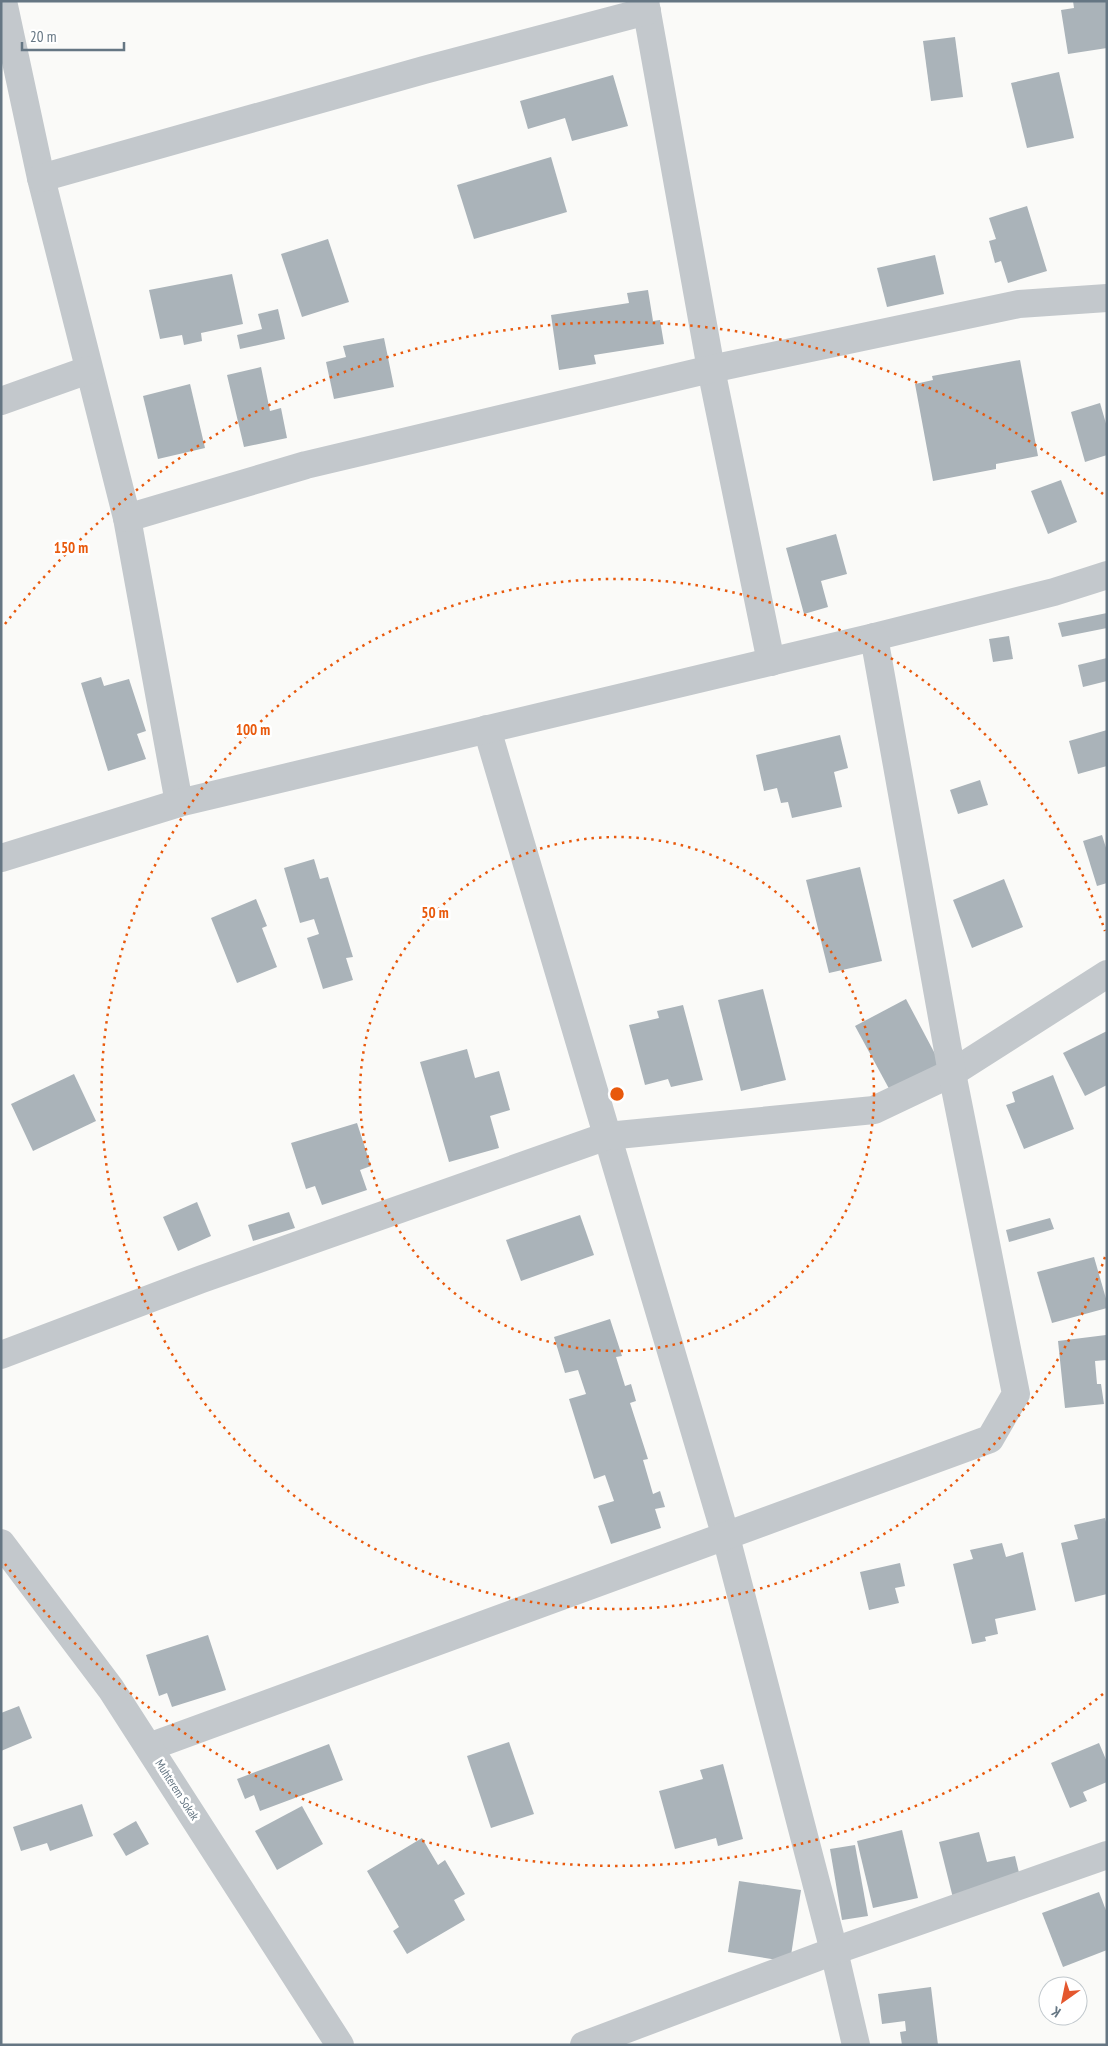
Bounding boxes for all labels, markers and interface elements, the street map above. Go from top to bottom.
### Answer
scale bar [22,20,125,52]
text: 20 m [30,27,56,46]
text: 150 m [54,538,88,557]
text: 100 m [236,720,270,739]
text: 50 m [421,903,449,922]
centre of rings [608,1085,626,1103]
street label: Muhterem Sokak [152,1757,203,1823]
north arrow [1038,1976,1088,2026]
text: K [1047,2002,1064,2021]

